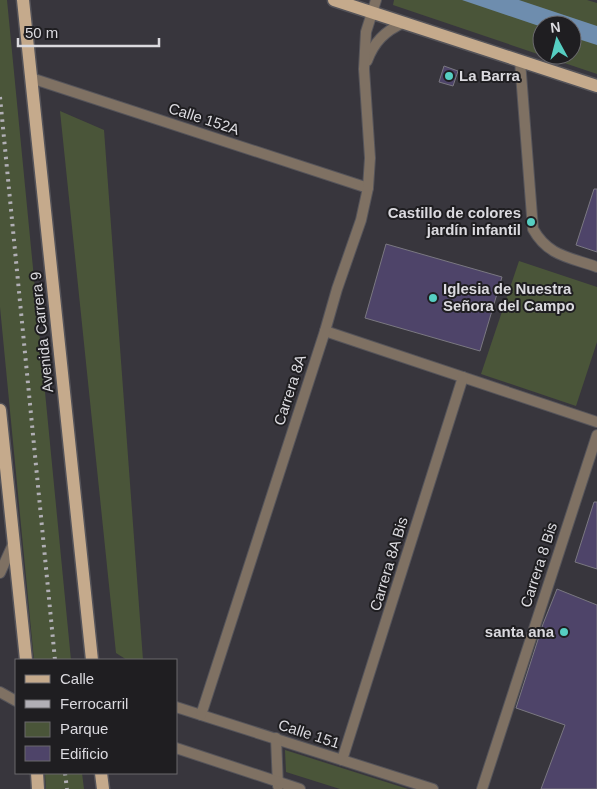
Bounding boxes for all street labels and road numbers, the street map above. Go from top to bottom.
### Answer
street label: Calle 152A [167,99,242,138]
street label: Avenida Carrera 9 [27,271,56,393]
street label: Carrera 8A [270,352,309,427]
street label: Carrera 8A Bis [366,515,411,613]
street label: Carrera 8 Bis [517,520,560,609]
street label: Calle 151 [276,716,342,751]

